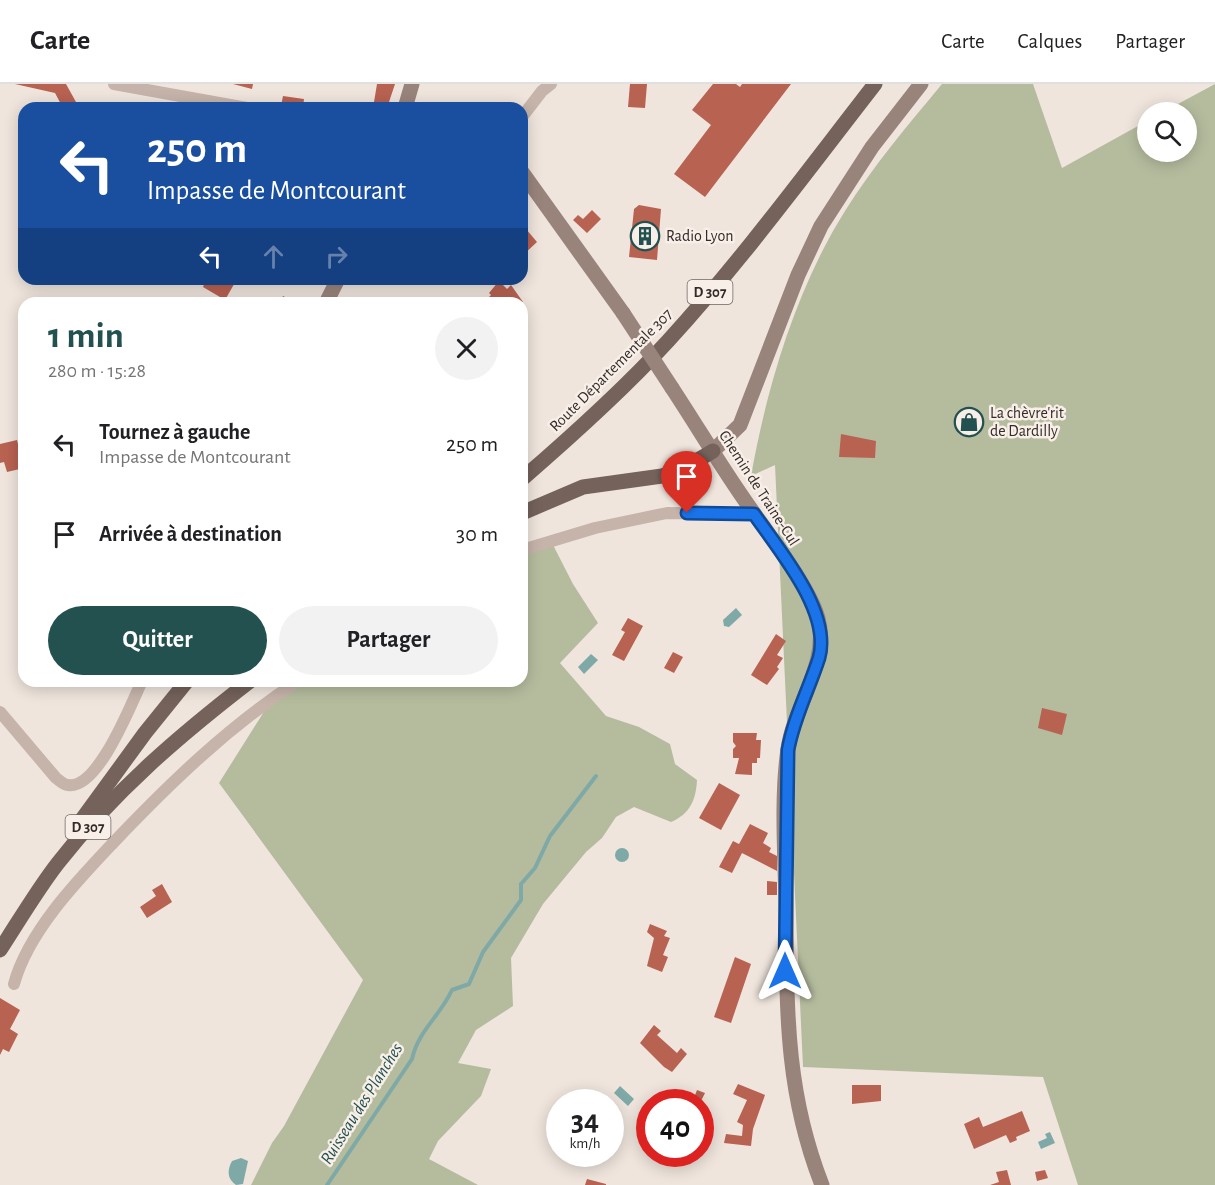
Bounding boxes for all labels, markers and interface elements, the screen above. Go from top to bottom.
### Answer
text: Carte [30,27,90,55]
text: Carte [941,31,985,52]
text: Calques [1018,31,1082,52]
text: Partager [1115,31,1185,52]
map controls [1137,102,1197,162]
button: search [1137,102,1197,162]
icon: left [48,126,126,204]
text: 250 m [147,128,247,170]
text: Impasse de Montcourant [147,177,406,204]
building icon: Radio Lyon [629,220,661,252]
place label: Radio Lyon [666,228,733,245]
icon: left [194,240,227,273]
icon: ahead [257,240,290,273]
icon: right [320,240,353,273]
road number: D 307 [688,280,732,304]
street label: Route Départementale 307 [547,305,676,434]
button: close [435,317,498,380]
text: 1 min [48,318,124,354]
text: 280 m · 15:28 [48,361,146,381]
place label: La chèvre'rit de Dardilly [990,405,1064,440]
shop icon: La chèvre'rit de Dardilly [953,406,985,438]
text: Tournez à gauche [99,421,250,443]
icon: left [48,428,81,461]
street label: Chemin de Traine-Cul [716,428,802,548]
text: 250 m [446,433,498,455]
text: Impasse de Montcourant [99,447,291,467]
pin [661,451,712,513]
icon: arrive [670,460,703,493]
icon: arrive [48,518,81,551]
text: Arrivée à destination [99,523,282,545]
text: 30 m [456,523,498,545]
button: Quitter [48,606,267,675]
button: Partager [279,606,498,675]
road number: D 307 [66,815,110,839]
position arrow [753,939,817,1003]
water label: Ruisseau des Planches [318,1040,407,1168]
speed limit sign: 40 [636,1089,714,1167]
text: 34 [571,1106,599,1136]
text: km/h [570,1136,600,1151]

